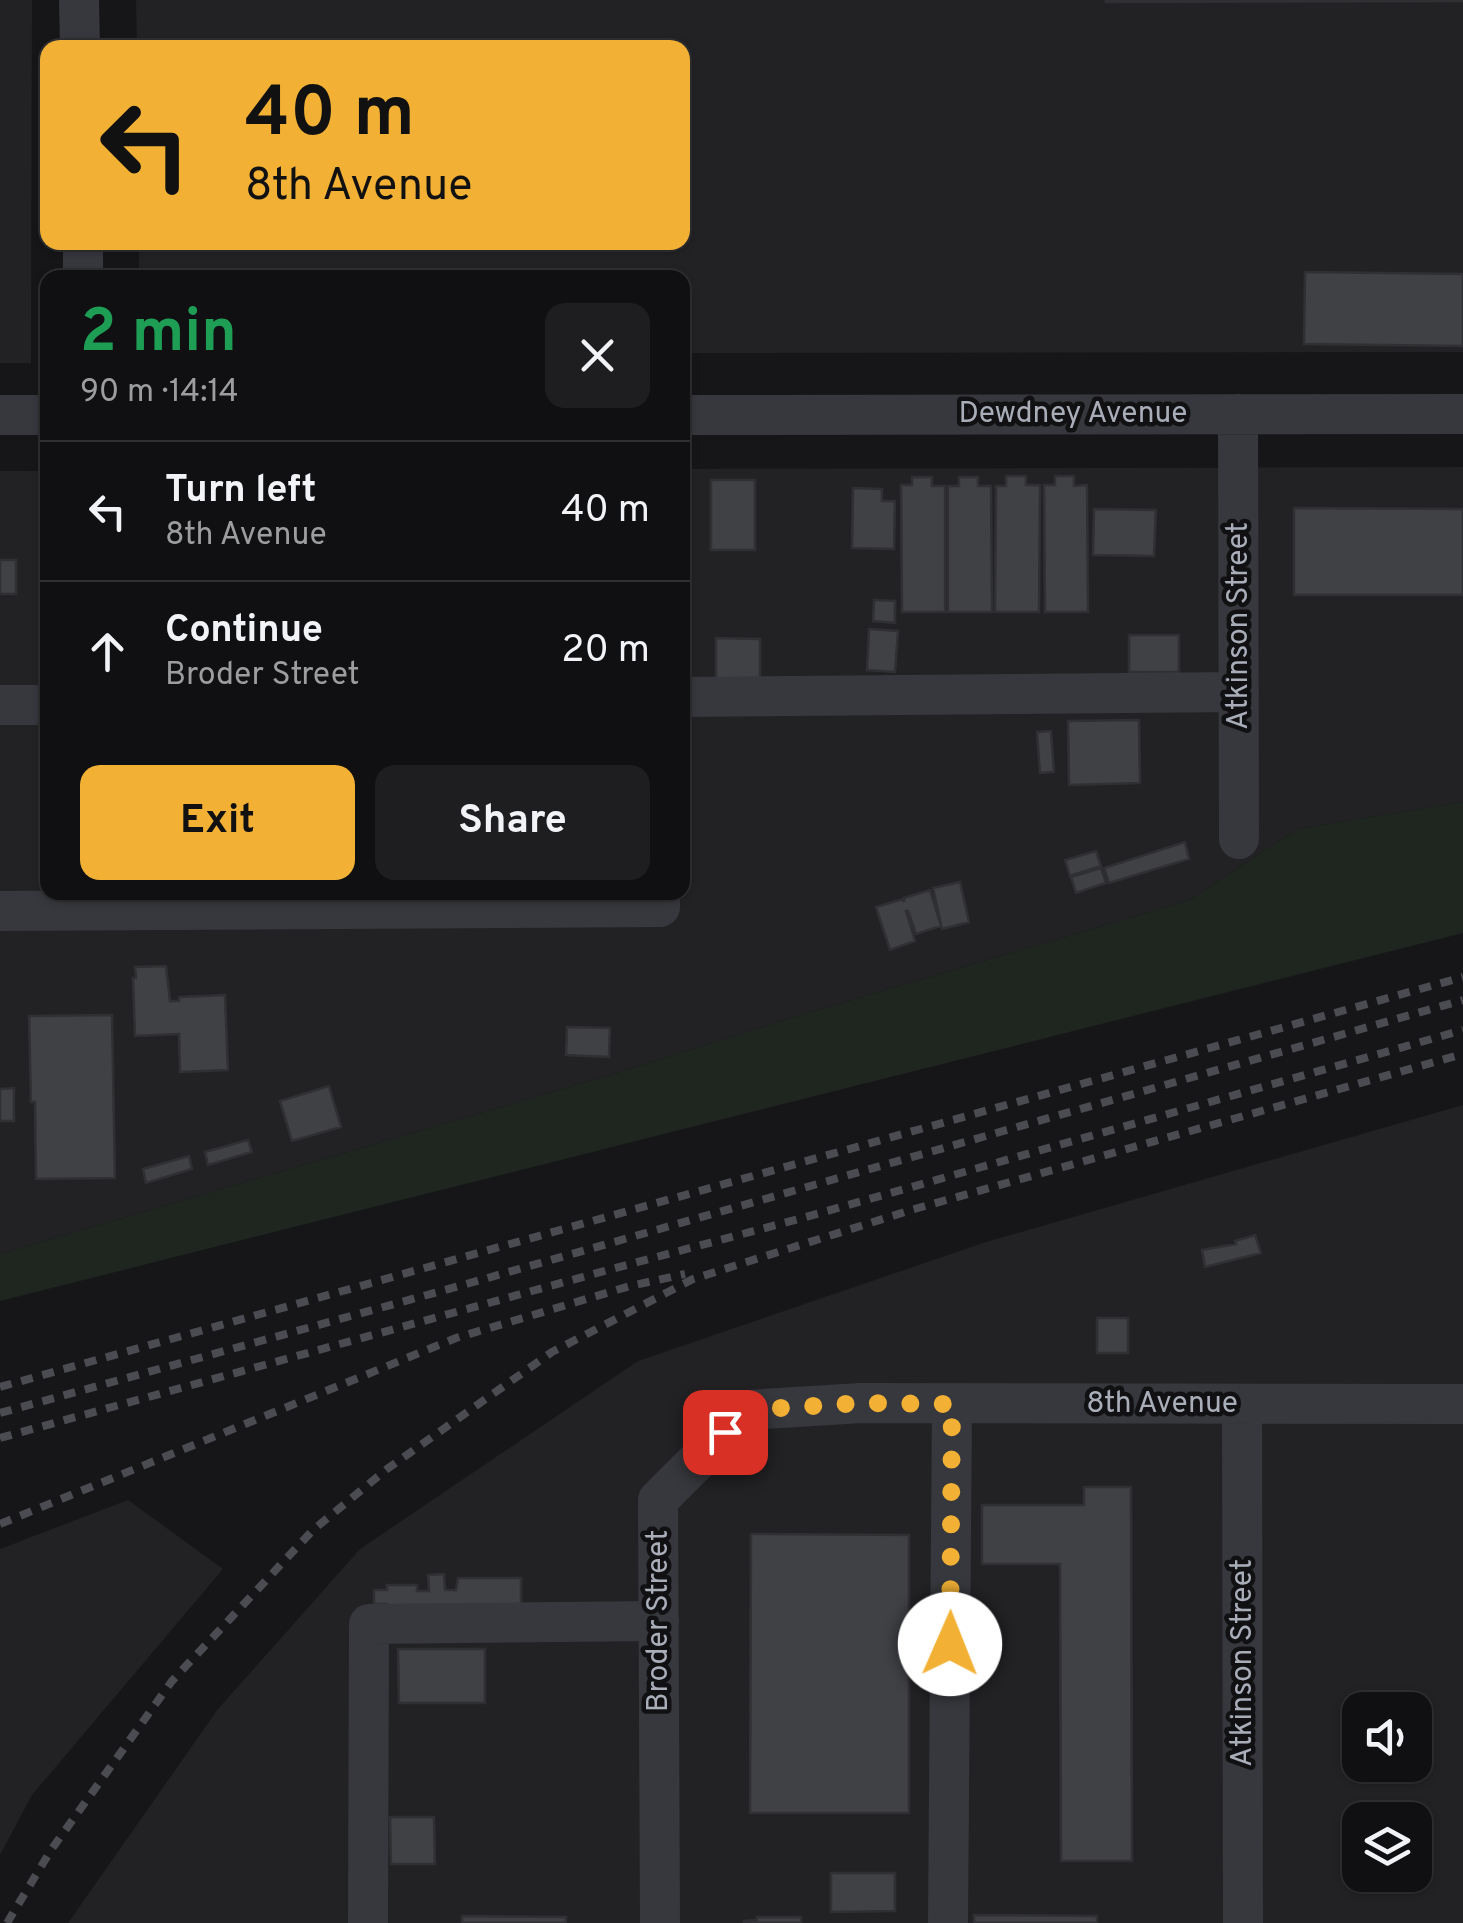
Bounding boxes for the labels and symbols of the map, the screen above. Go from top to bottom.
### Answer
street label: Dewdney Avenue [959,396,1187,433]
street label: Atkinson Street [1221,522,1258,730]
street label: 8th Avenue [1086,1386,1238,1423]
pin [683,1390,768,1475]
street label: Broder Street [641,1530,678,1712]
street label: Atkinson Street [1225,1559,1262,1767]
position arrow [898,1592,1002,1696]

